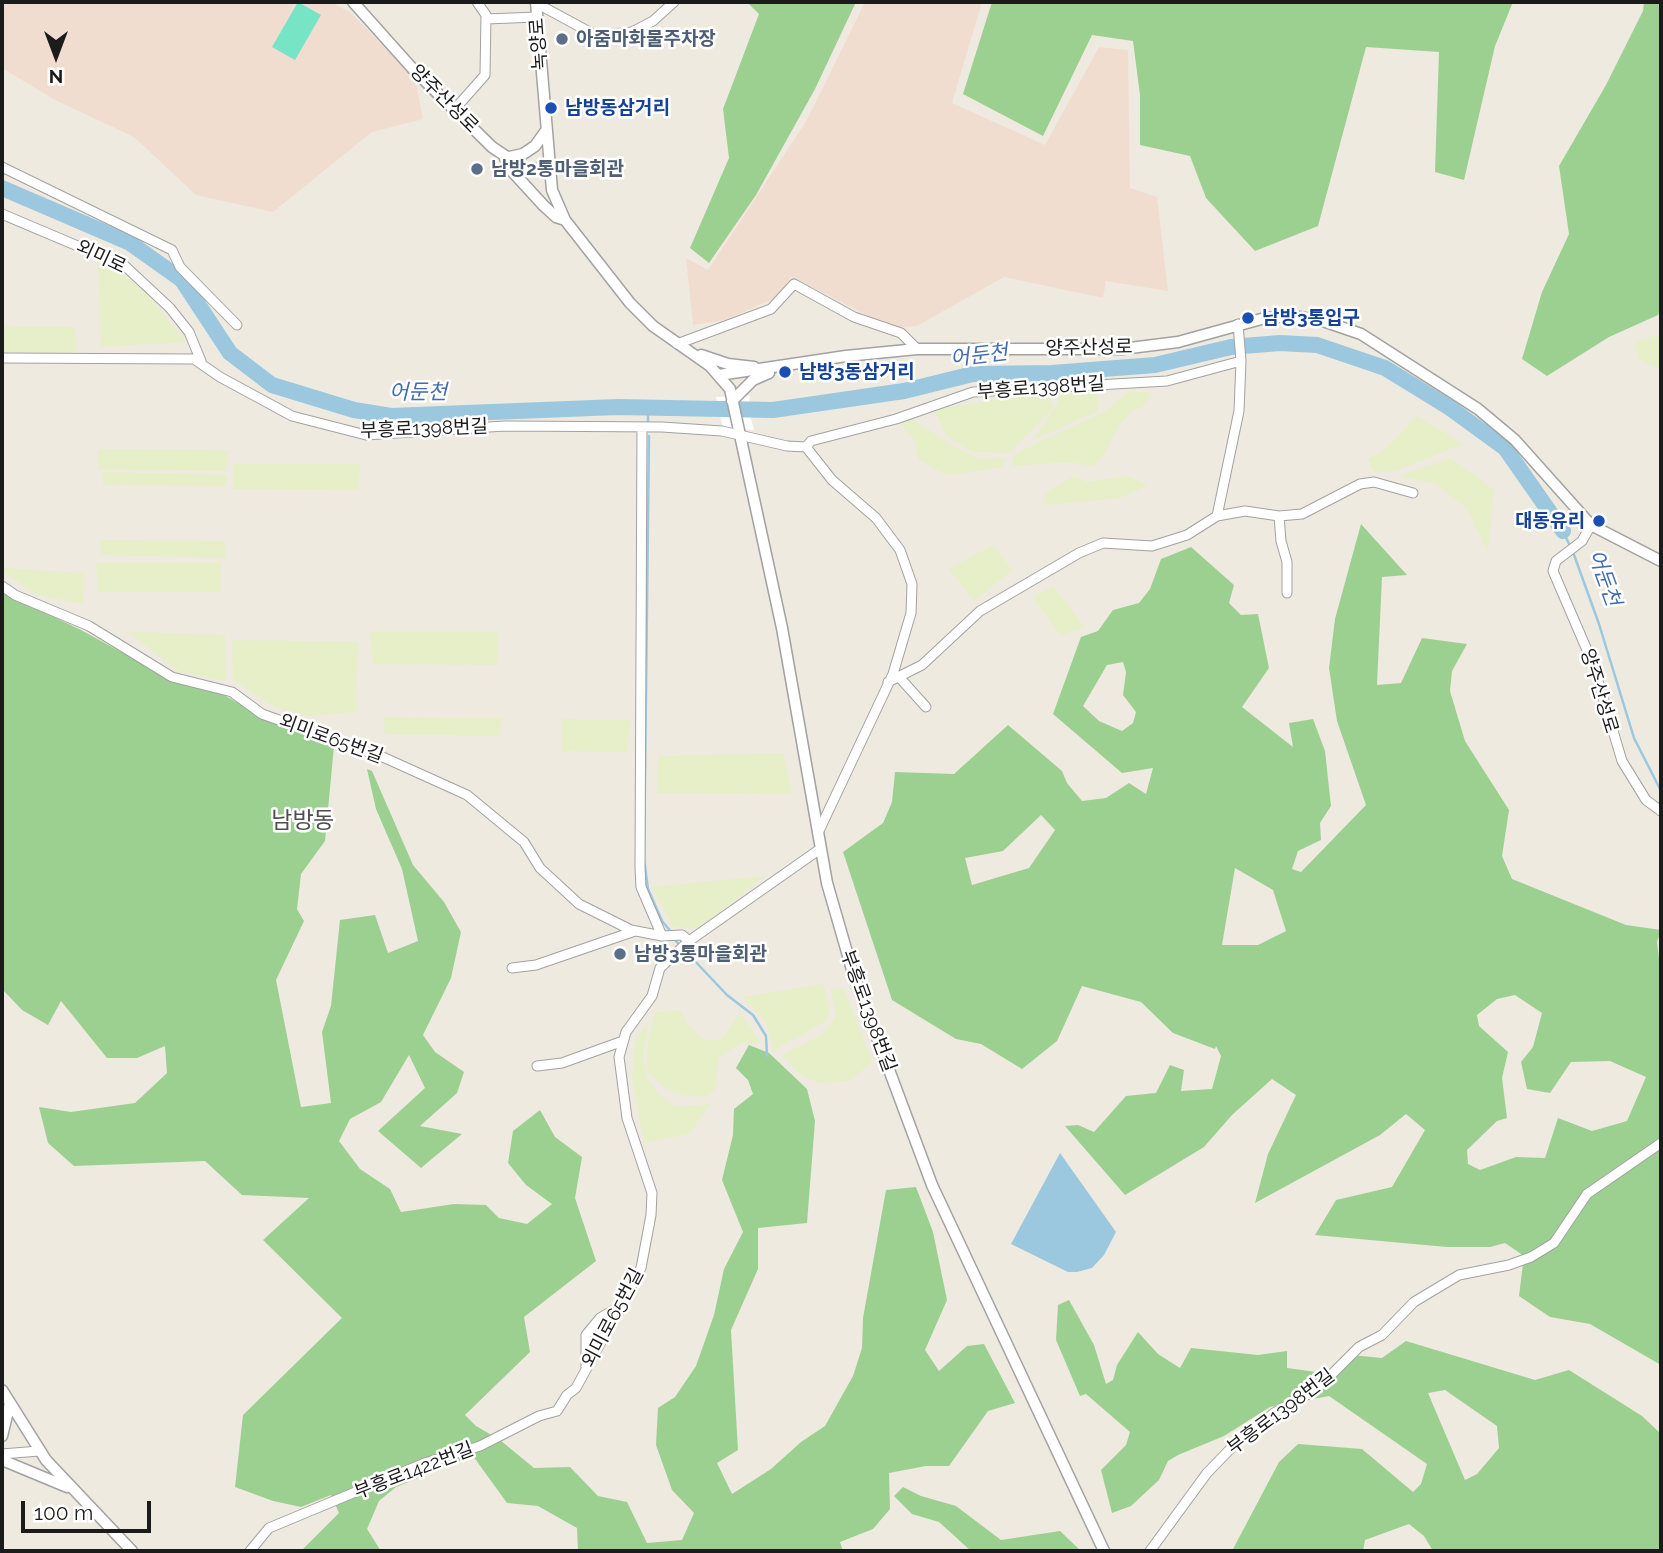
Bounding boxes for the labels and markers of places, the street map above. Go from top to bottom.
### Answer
place label: 아줌마화물주차장 [576,28,716,50]
marker: 아줌마화물주차장 [554,31,570,47]
place label: 남방동삼거리 [565,97,670,119]
marker: 남방동삼거리 [543,100,559,116]
place label: 남방2통마을회관 [491,158,624,180]
marker: 남방2통마을회관 [469,161,485,177]
place label: 남방3통입구 [1262,307,1360,329]
marker: 남방3통입구 [1240,310,1256,326]
place label: 남방3동삼거리 [799,361,914,383]
marker: 남방3동삼거리 [777,364,793,380]
place label: 대동유리 [1515,510,1585,532]
marker: 대동유리 [1591,513,1607,529]
place label: 남방3통마을회관 [634,943,767,965]
marker: 남방3통마을회관 [612,946,628,962]

